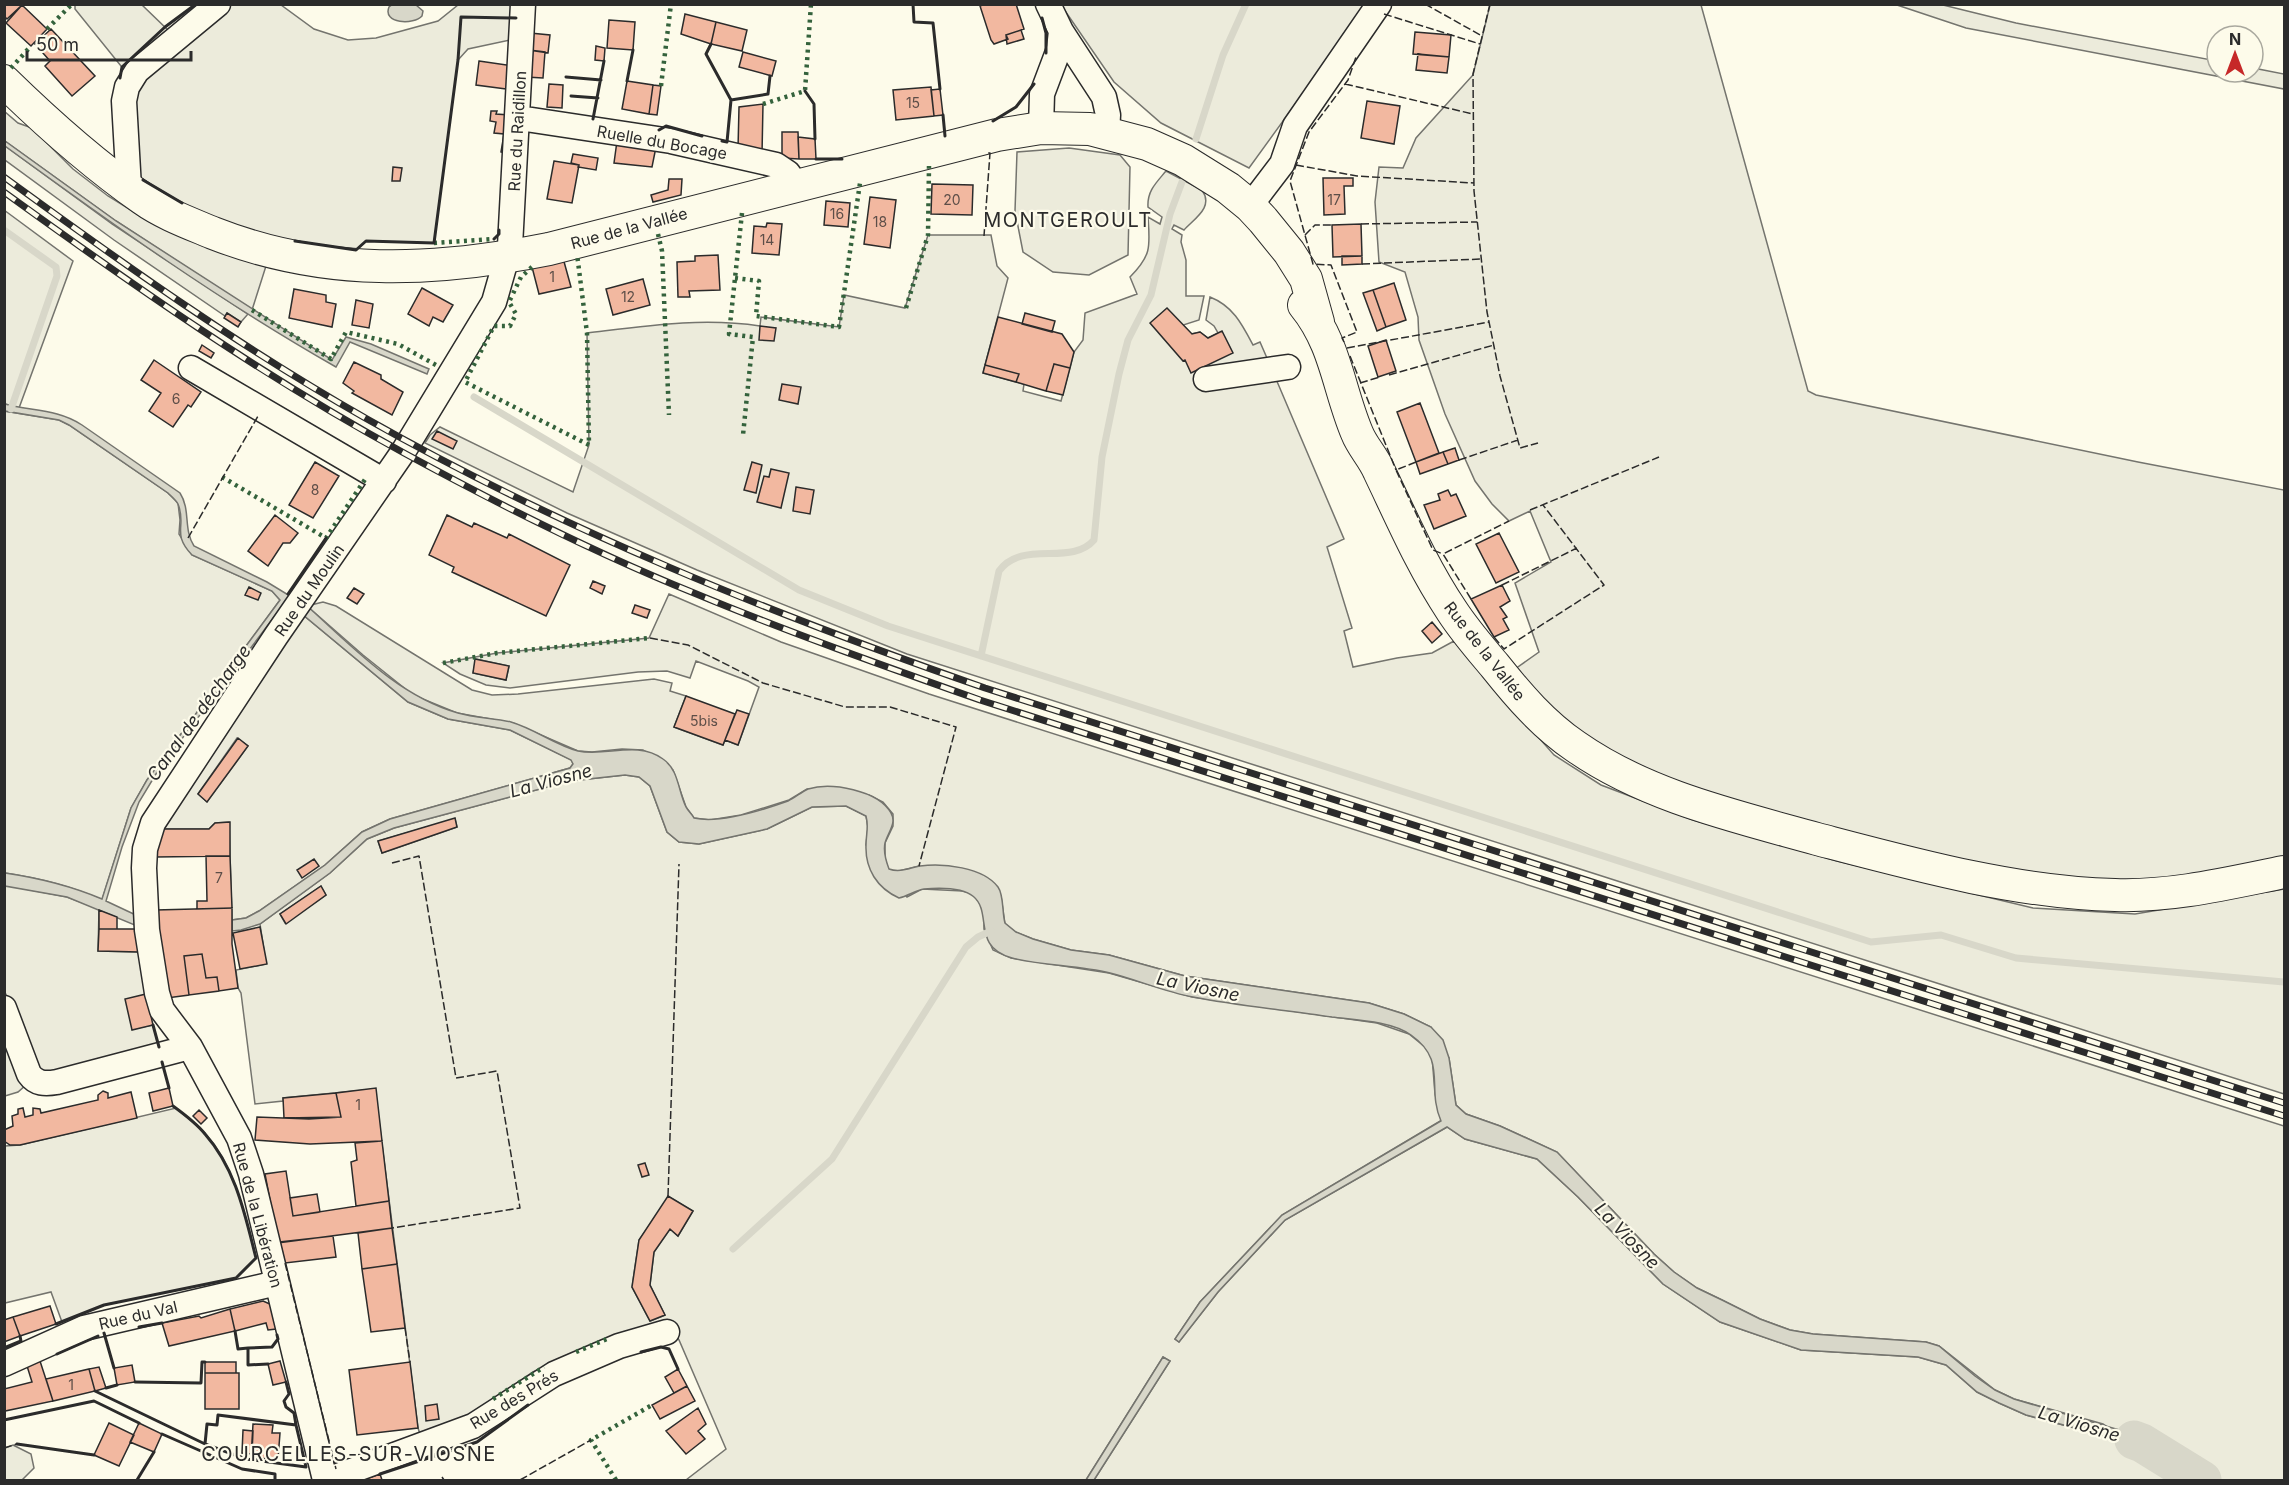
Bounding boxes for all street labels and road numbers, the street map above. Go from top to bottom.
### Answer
street label: Rue du Raidillon [504,70,530,192]
street label: Ruelle du Bocage [595,121,729,163]
street label: Rue de la Vallée [568,203,690,253]
street label: Rue du Moulin [270,540,348,640]
street label: Rue de la Vallée [1440,597,1530,705]
street label: Rue de la Libération [229,1140,287,1290]
street label: Rue du Val [97,1296,179,1334]
street label: Rue des Prés [466,1365,562,1433]

